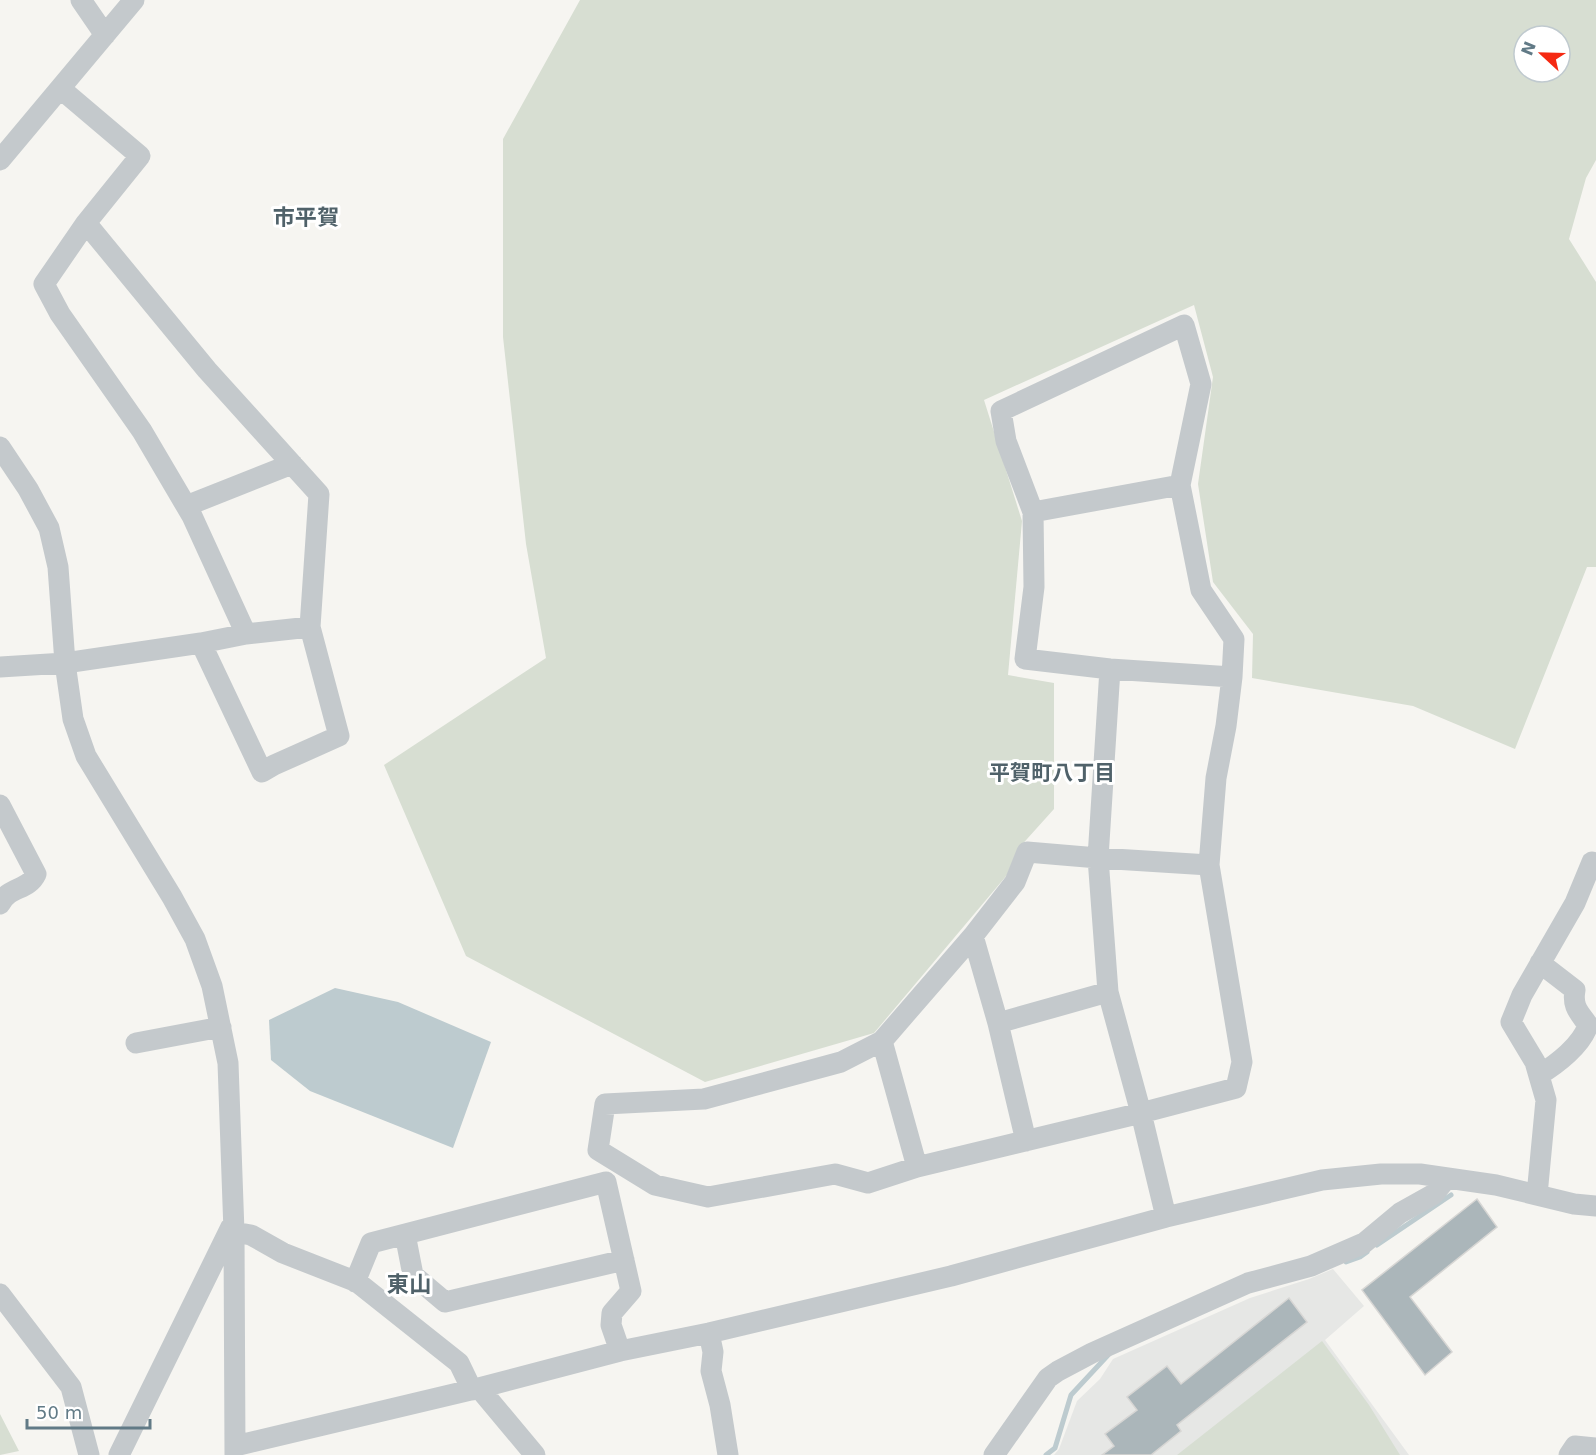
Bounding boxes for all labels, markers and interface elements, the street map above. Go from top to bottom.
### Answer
north arrow [1512,24,1572,84]
text: N [1517,39,1540,58]
district label: 市平賀 [273,205,339,230]
district label: 平賀町八丁目 [989,761,1115,785]
district label: 東山 [387,1272,431,1297]
scale bar [27,1392,150,1430]
text: 50 m [36,1402,82,1423]

